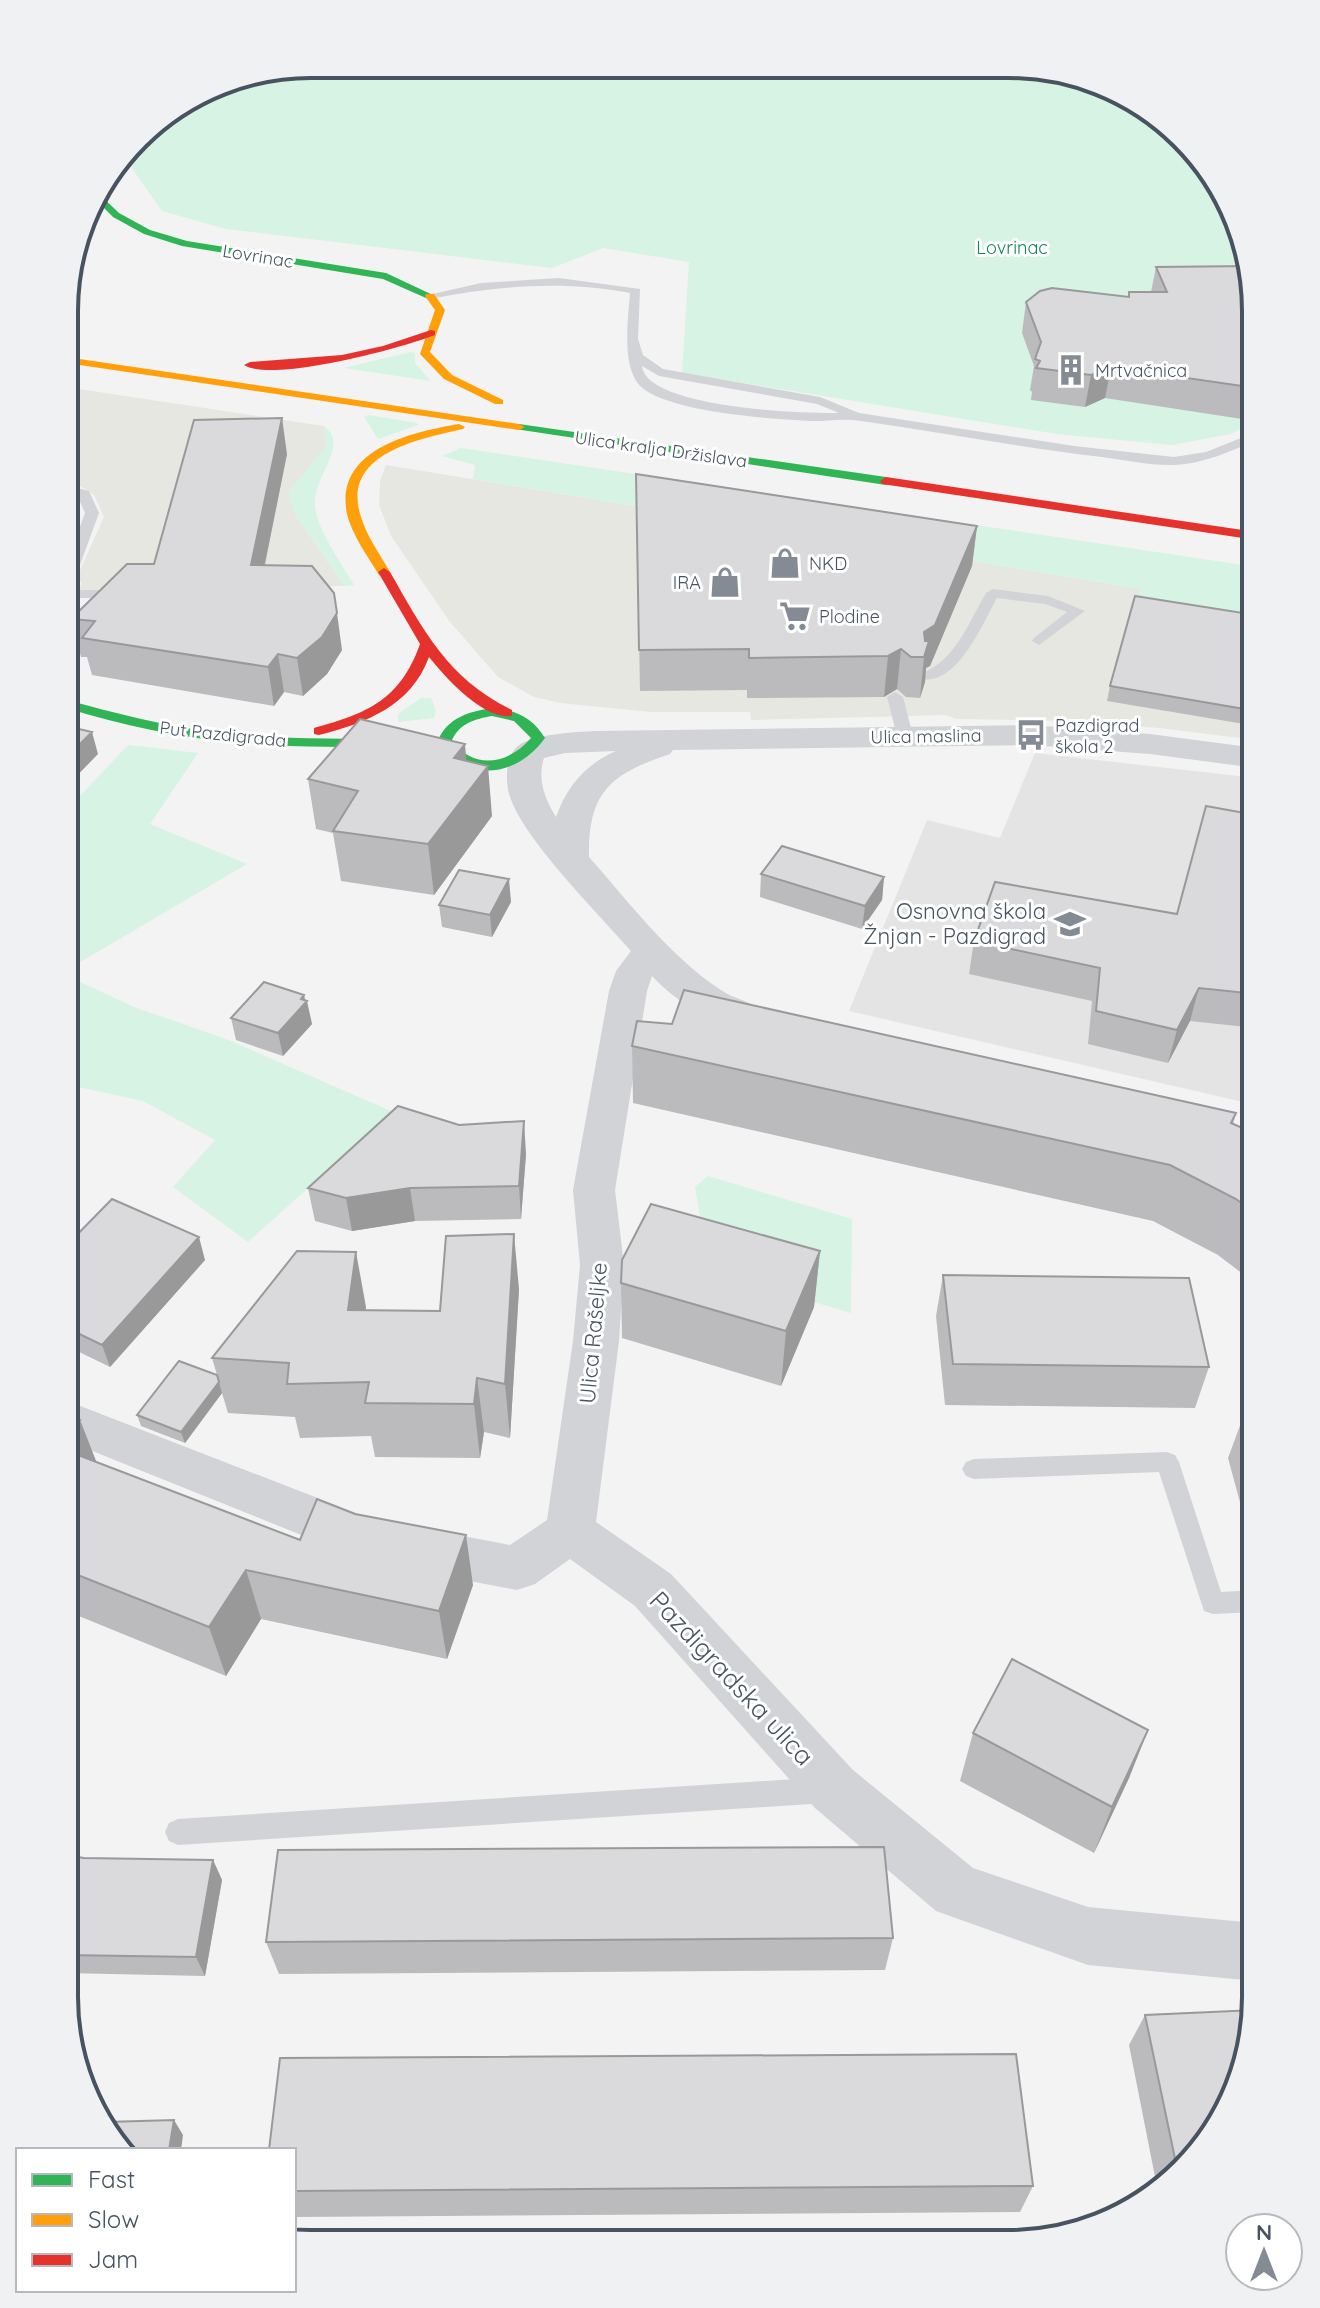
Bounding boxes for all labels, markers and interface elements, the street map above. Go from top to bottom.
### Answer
park label: Lovrinac [976,236,1048,259]
street label: Lovrinac [221,239,295,273]
building icon: Mrtvačnica [1054,353,1088,387]
place label: Mrtvačnica [1095,359,1187,382]
street label: Ulica kralja Držislava [573,426,749,472]
shop icon: NKD [768,546,802,580]
place label: NKD [809,552,847,575]
shop icon: IRA [708,565,742,599]
place label: IRA [673,571,701,594]
supermarket icon: Plodine [778,599,812,633]
place label: Plodine [819,605,880,628]
place label: Pazdigrad škola 2 [1055,714,1140,758]
street label: Put Pazdigrada [158,716,288,752]
bus stop icon: Pazdigrad škola 2 [1014,718,1048,752]
street label: Ulica maslina [870,724,982,748]
place label: Osnovna škola Žnjan - Pazdigrad [863,897,1046,950]
school or university icon: Osnovna škola Žnjan - Pazdigrad [1053,907,1087,941]
street label: Ulica Rašeljke [573,1261,613,1405]
street label: Pazdigradska ulica [643,1584,821,1772]
legend [16,2148,296,2292]
text: Fast [88,2164,135,2194]
text: Slow [88,2204,139,2234]
north arrow [1224,2212,1304,2292]
text: N [1256,2218,1272,2246]
text: Jam [88,2244,138,2274]

